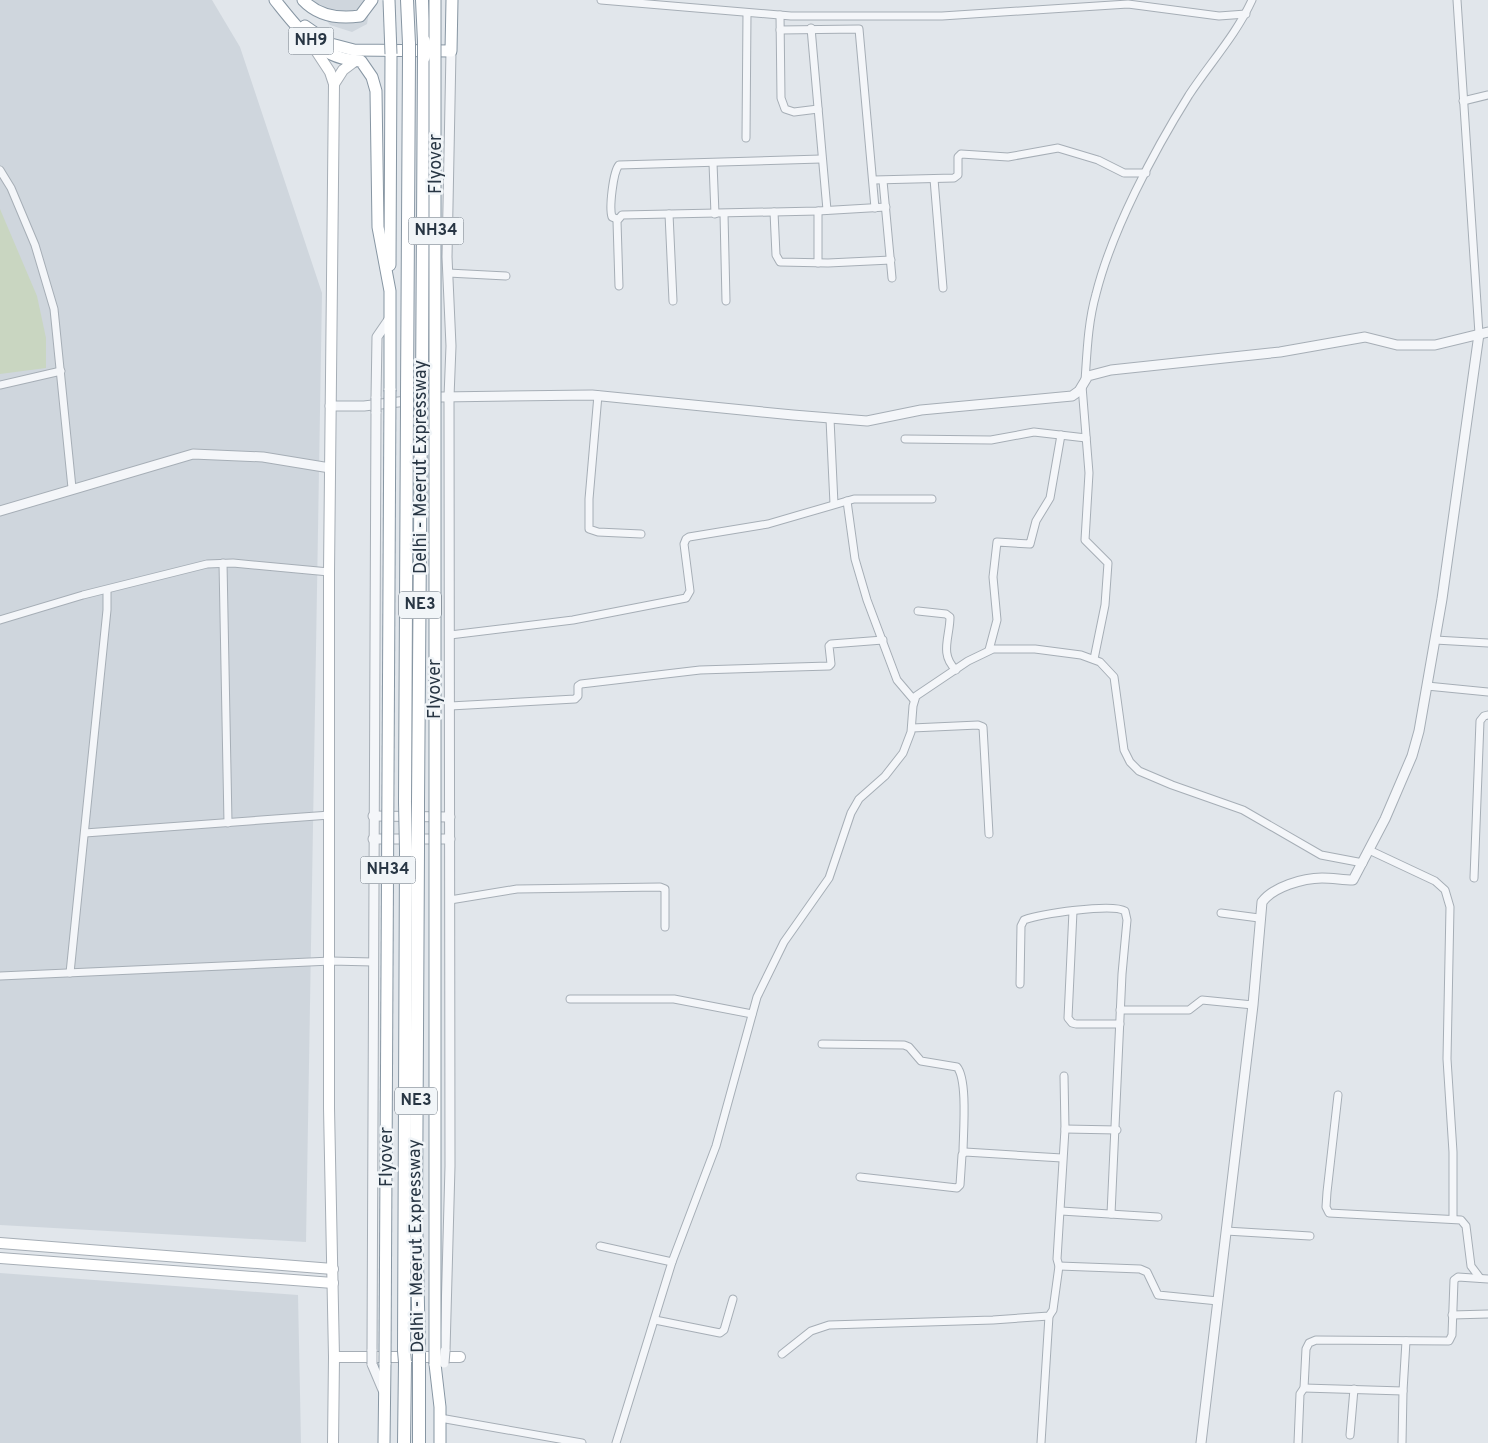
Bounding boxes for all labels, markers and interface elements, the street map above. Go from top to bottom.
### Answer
road number: NH9 [288,27,334,54]
street label: Flyover [425,134,448,194]
road number: NH34 [408,218,464,245]
street label: Delhi - Meerut Expressway [410,360,433,574]
road number: NE3 [399,592,441,618]
street label: Flyover [424,659,447,719]
road number: NH34 [360,856,416,884]
road number: NE3 [395,1088,437,1114]
street label: Flyover [376,1127,399,1187]
street label: Delhi - Meerut Expressway [404,1139,430,1353]

